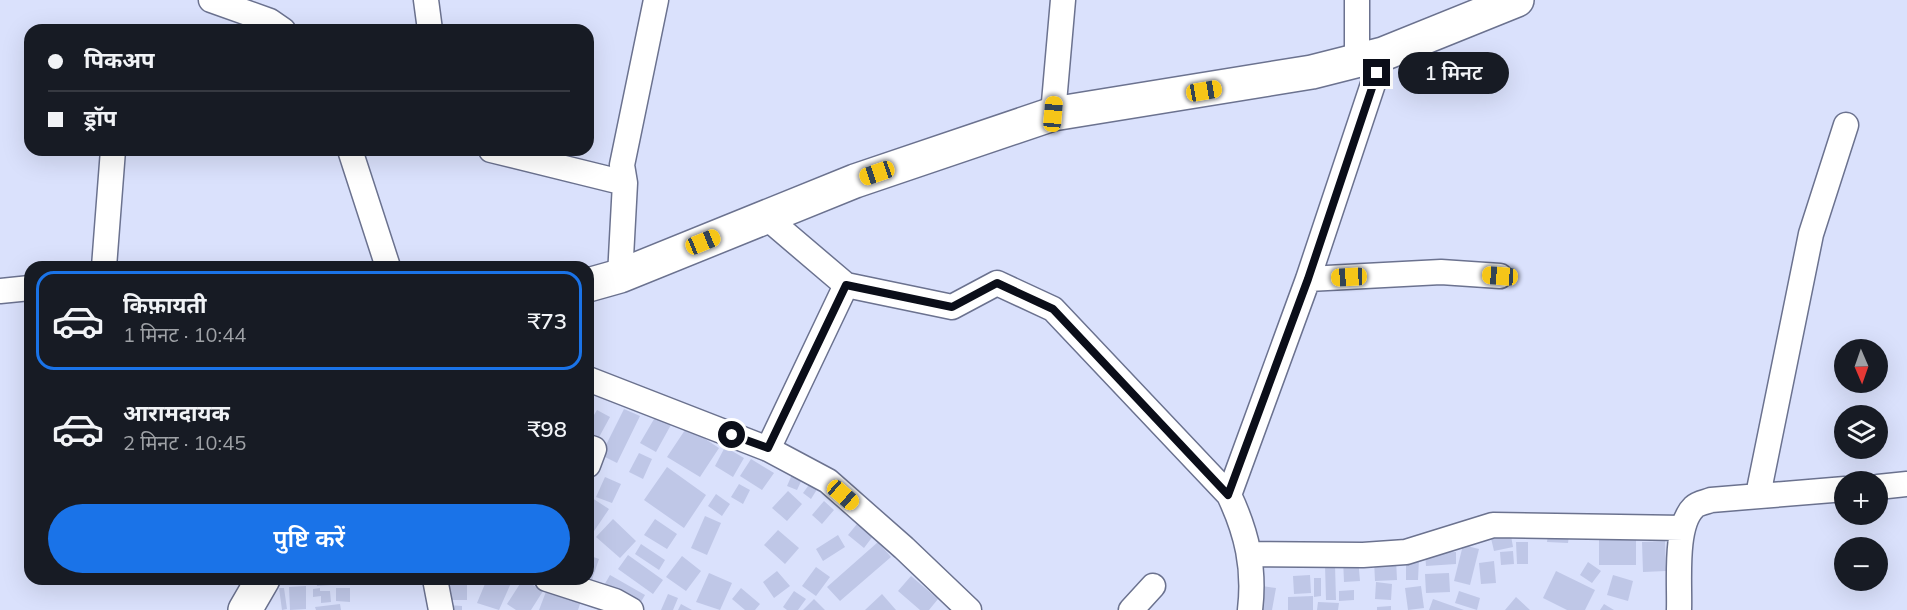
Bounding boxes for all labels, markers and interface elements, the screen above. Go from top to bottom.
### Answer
text: पिकअप [84,46,155,74]
callout: 1 मिनट [1398,52,1509,94]
route end [1363,59,1390,86]
text: 1 मिनट [1425,60,1482,85]
car [1185,79,1223,103]
car [1042,95,1064,133]
text: ड्रॉप [84,104,117,132]
car [857,159,897,187]
car [683,227,723,257]
car [1481,266,1519,286]
car [1331,267,1367,287]
text: किफ़ायती [123,291,207,319]
icon: car [51,294,105,348]
text: ₹73 [527,307,567,335]
text: 1 मिनट · 10:44 [123,322,246,347]
north arrow [1834,339,1888,393]
map controls [1834,339,1888,591]
text: आरामदायक [123,399,230,427]
icon: car [51,402,105,456]
button: layers [1834,405,1888,459]
text: ₹98 [527,415,567,443]
route start [718,421,745,448]
text: 2 मिनट · 10:45 [123,430,246,455]
button: + [1834,471,1888,525]
car [824,476,862,514]
button: पुष्टि करें [48,504,570,573]
button: − [1834,537,1888,591]

